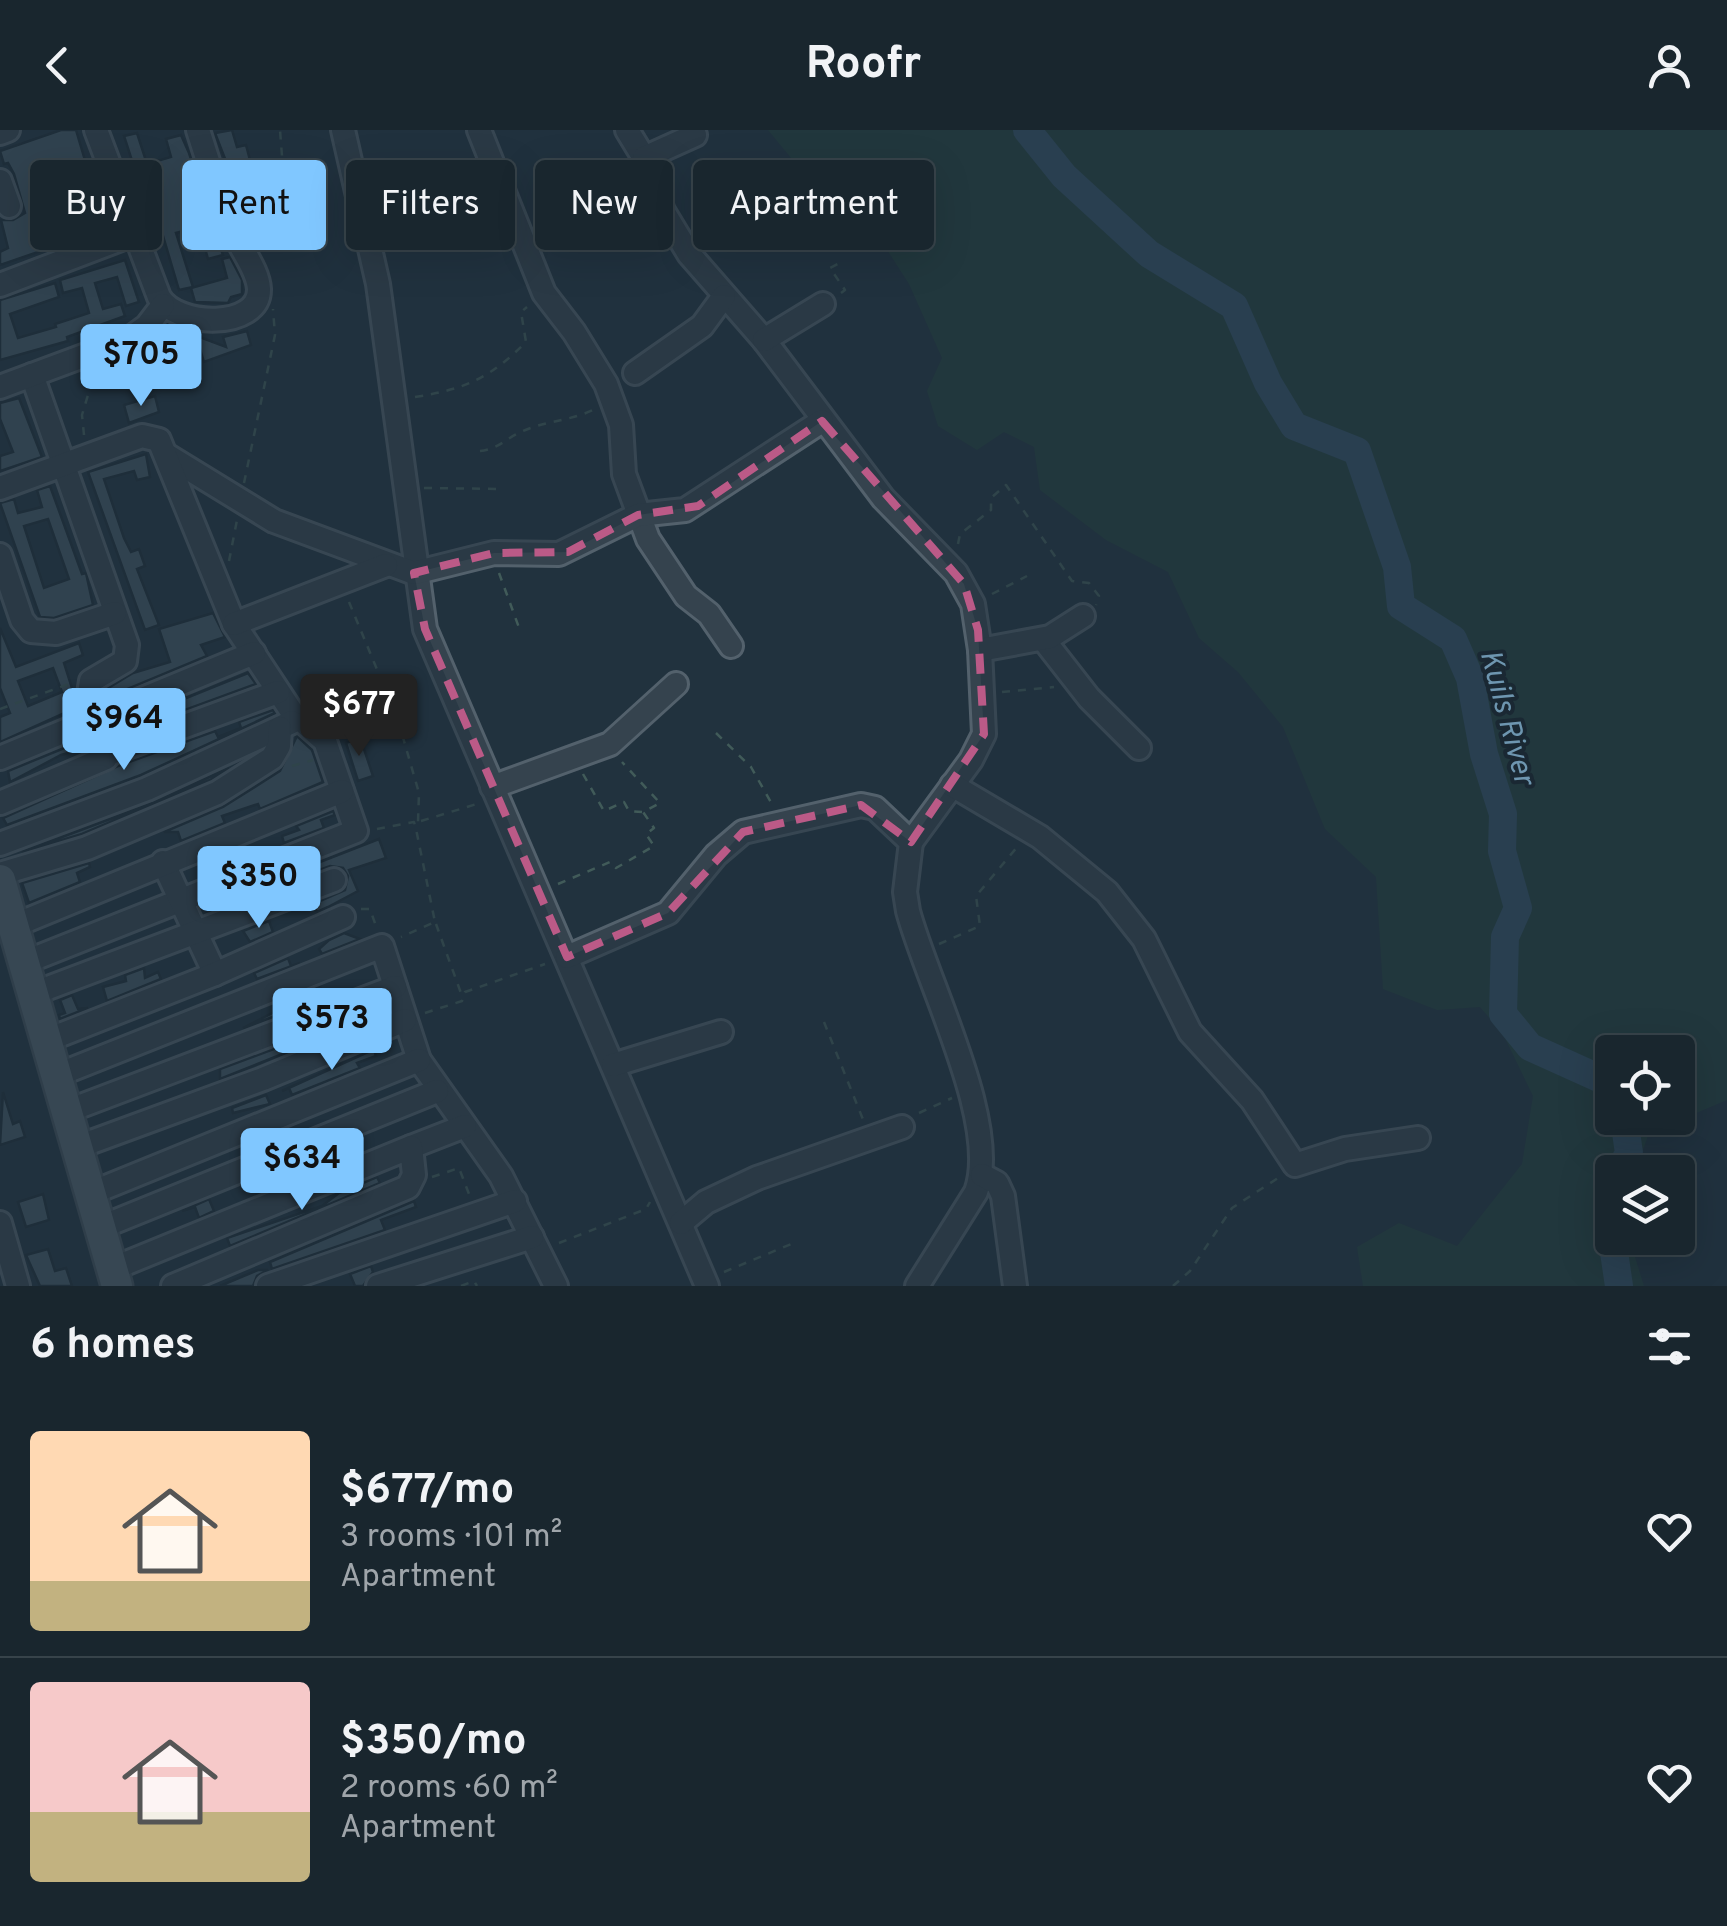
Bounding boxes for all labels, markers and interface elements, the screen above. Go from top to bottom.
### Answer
text: Roofr [806,37,921,94]
icon: back [30,38,85,93]
icon: person [1642,38,1697,93]
chip: Buy [30,160,162,250]
chip: Rent [182,160,326,250]
chip: Filters [346,160,515,250]
chip: New [535,160,673,250]
chip: Apartment [693,160,934,250]
pin: $705 [82,324,200,409]
text: $705 [102,336,180,376]
water label: Kuils River [1470,646,1542,792]
pin: $677 [300,674,418,759]
text: $677 [322,686,396,726]
pin: $964 [65,688,183,773]
text: $964 [84,700,164,740]
pin: $350 [200,846,318,931]
text: $350 [219,858,299,898]
pin: $573 [273,988,391,1073]
text: $573 [295,1000,369,1040]
map controls [1595,1035,1695,1255]
button: locate [1595,1035,1695,1135]
pin: $634 [243,1128,361,1213]
text: $634 [263,1140,341,1180]
button: layers [1595,1155,1695,1255]
icon: filters [1642,1319,1697,1374]
text: 6 homes [30,1320,195,1373]
text: $677/mo [340,1465,514,1518]
icon: home [110,1471,230,1591]
icon: heart [1642,1504,1697,1559]
text: 3 rooms · 101 m² [340,1518,562,1558]
text: Apartment [340,1558,496,1598]
text: $350/mo [340,1716,527,1769]
icon: home [110,1722,230,1842]
icon: heart [1642,1755,1697,1810]
text: 2 rooms · 60 m² [340,1769,558,1809]
text: Apartment [340,1809,496,1849]

